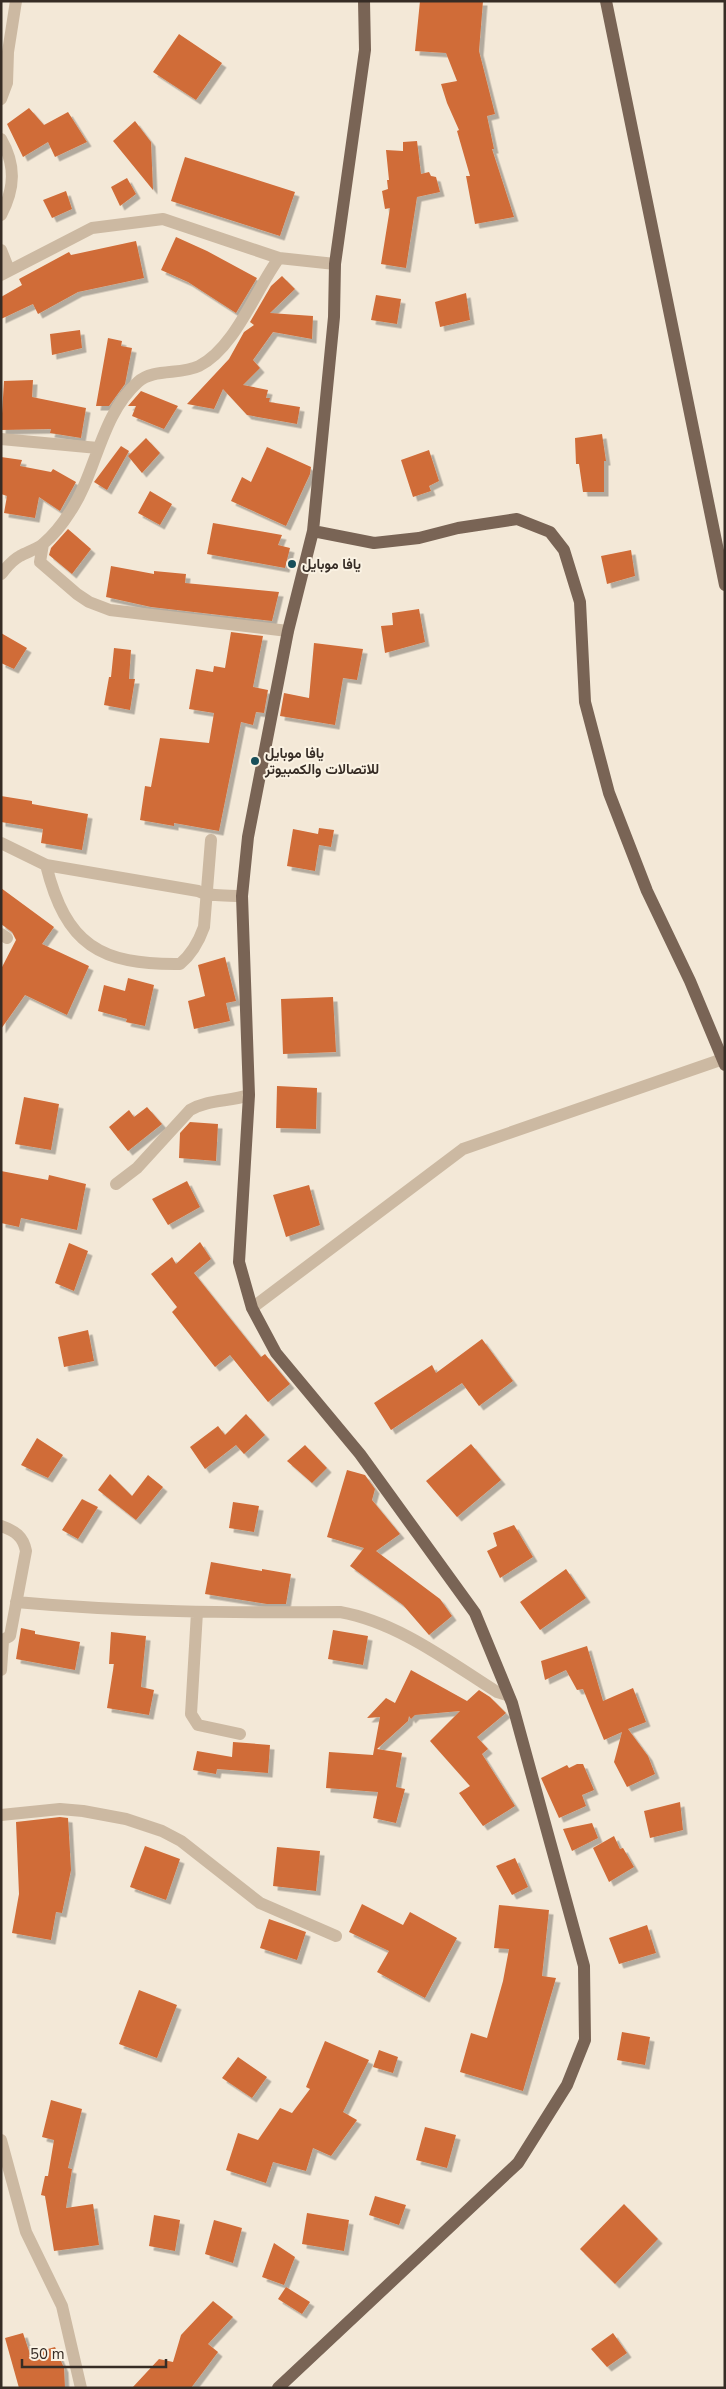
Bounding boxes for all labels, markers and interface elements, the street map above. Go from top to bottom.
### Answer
place label: يافا موبايل [302,555,361,574]
marker: يافا موبايل [286,558,298,570]
place label: يافا موبايل للاتصالات والكمبيوتر [264,744,379,779]
marker: يافا موبايل للاتصالات والكمبيوتر [249,755,261,767]
scale bar [22,2336,166,2368]
text: 50 m [30,2344,65,2364]

